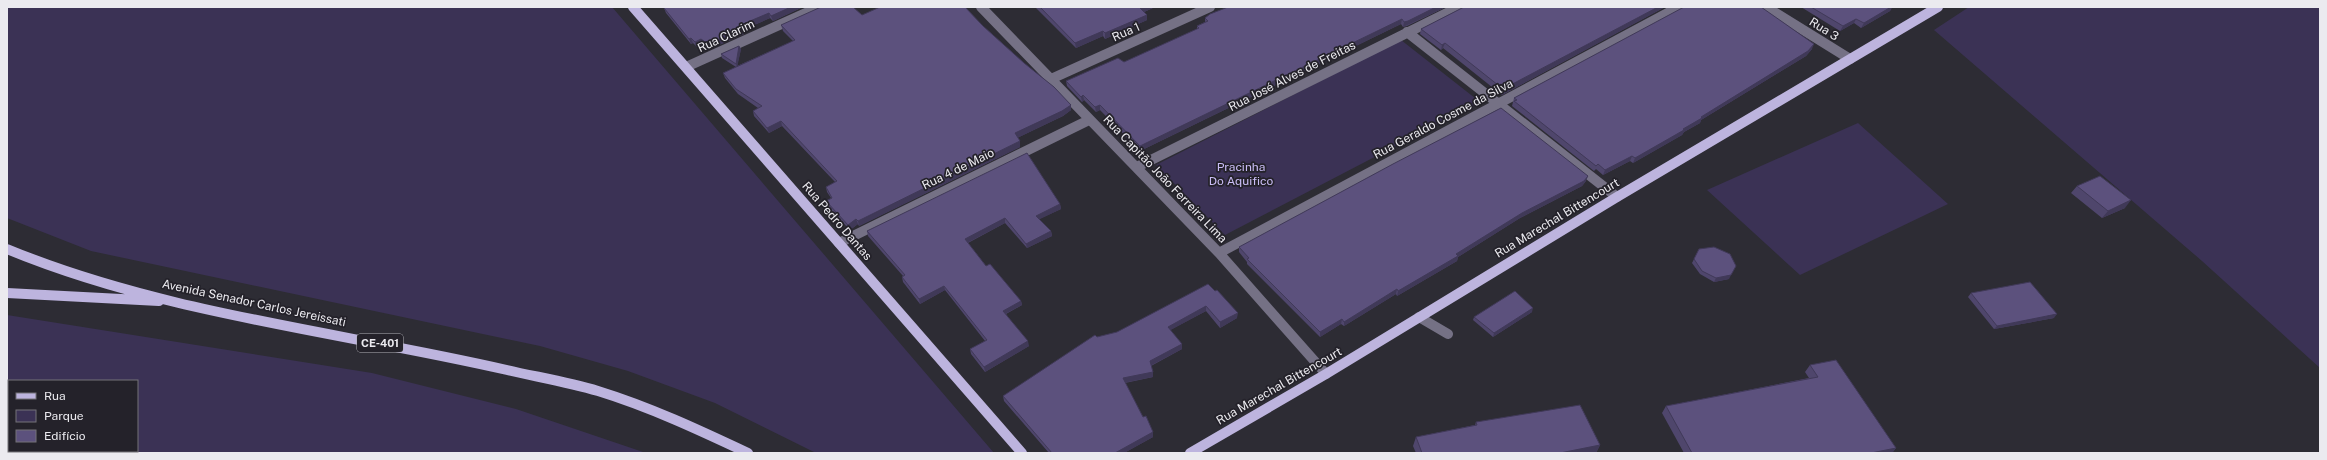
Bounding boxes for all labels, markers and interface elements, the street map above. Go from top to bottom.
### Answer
street label: Rua 3 [1807,15,1841,43]
street label: Rua Clarim [695,17,757,55]
street label: Rua 1 [1110,20,1142,44]
street label: Rua José Alves de Freitas [1226,38,1358,114]
street label: Rua Geraldo Cosme da Silva [1371,76,1515,162]
street label: Rua Capitão João Ferreira Lima [1100,112,1230,246]
street label: Rua 4 de Maio [920,145,997,193]
park label: Pracinha Do Aquifico [1209,160,1273,188]
street label: Rua Marechal Bittencourt [1492,175,1622,261]
street label: Rua Pedro Dantas [799,179,875,263]
street label: Avenida Senador Carlos Jereissati [161,277,347,329]
road number: CE-401 [357,334,403,352]
street label: Rua Marechal Bittencourt [1214,344,1344,428]
legend [8,380,138,452]
text: Rua [44,389,66,403]
text: Parque [44,409,84,423]
text: Edifício [44,429,86,443]

